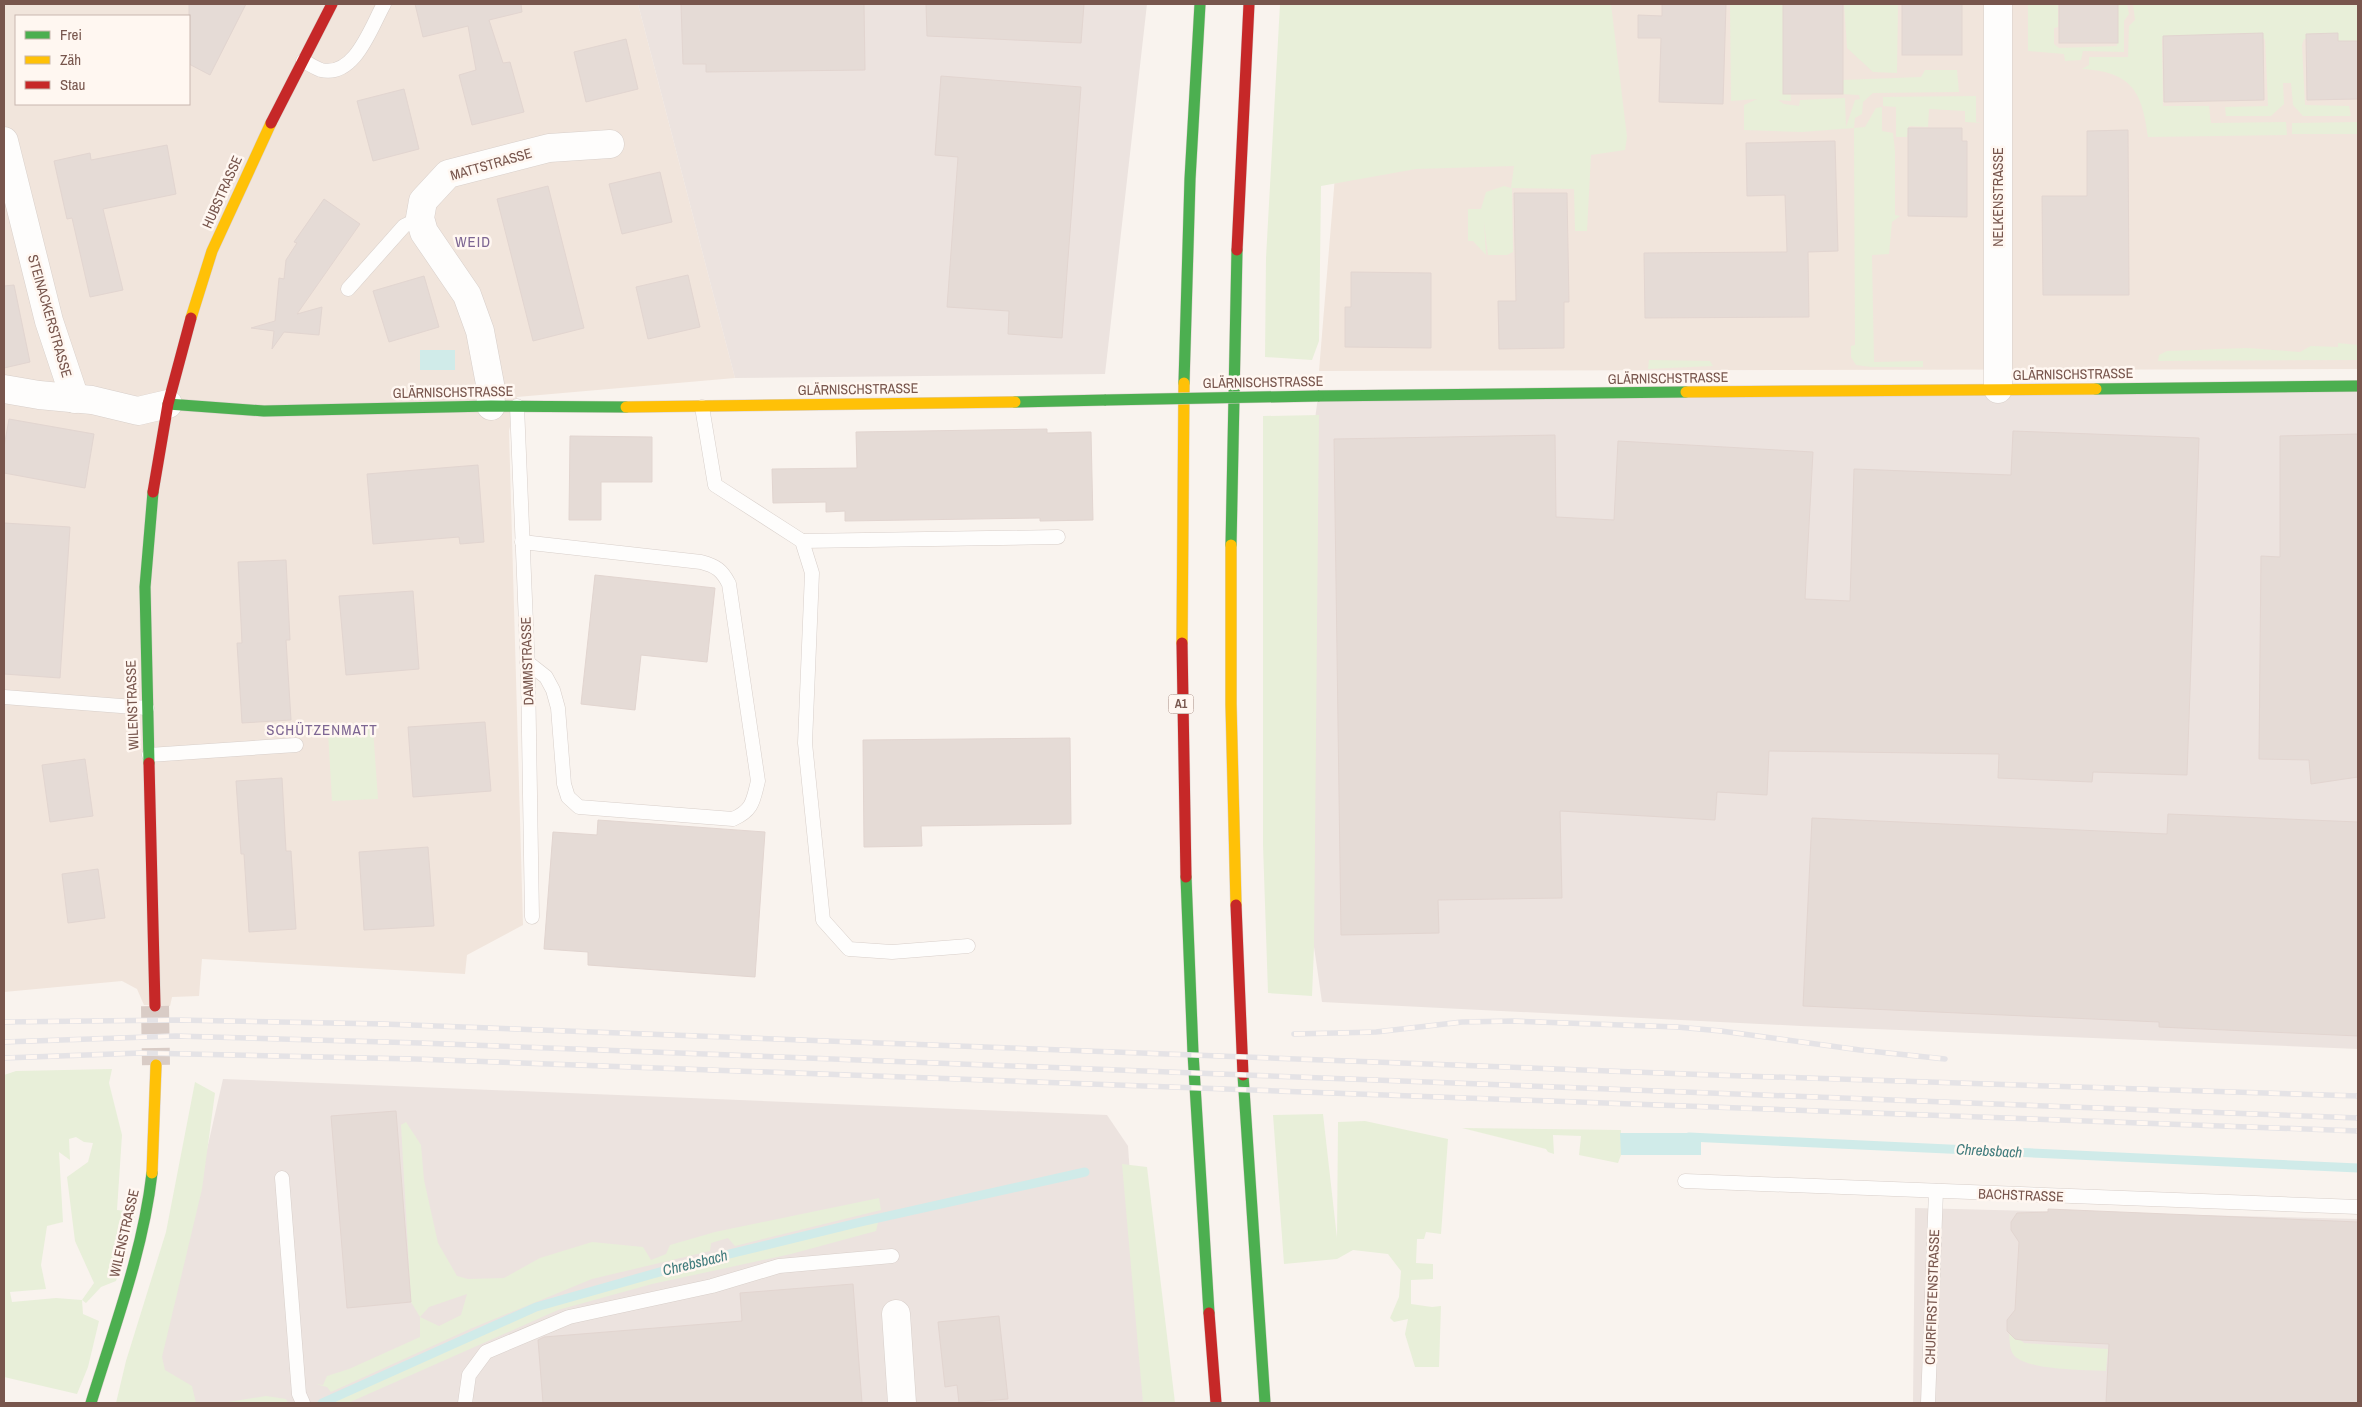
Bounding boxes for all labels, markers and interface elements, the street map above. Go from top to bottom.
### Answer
legend [15,15,190,105]
text: Frei [60,24,82,45]
text: Zäh [60,49,81,70]
text: Stau [60,74,85,95]
street label: MATTSTRASSE [448,144,534,184]
street label: NELKENSTRASSE [1989,147,2007,247]
street label: HUBSTRASSE [198,153,246,231]
district label: WEID [455,231,491,252]
street label: STEINACKERSTRASSE [24,253,76,379]
street label: GLÄRNISCHSTRASSE [2013,364,2133,384]
street label: GLÄRNISCHSTRASSE [1608,368,1728,388]
street label: GLÄRNISCHSTRASSE [1203,372,1323,392]
street label: GLÄRNISCHSTRASSE [798,379,918,399]
street label: GLÄRNISCHSTRASSE [393,382,513,402]
street label: DAMMSTRASSE [516,616,538,706]
street label: WILENSTRASSE [121,660,143,750]
road number: A1 [1168,694,1194,714]
district label: SCHÜTZENMATT [266,719,378,740]
water label: Chrebsbach [1955,1138,2023,1163]
street label: BACHSTRASSE [1978,1185,2064,1205]
street label: WILENSTRASSE [105,1187,143,1279]
street label: CHURFIRSTENSTRASSE [1921,1229,1943,1365]
water label: Chrebsbach [660,1244,730,1281]

